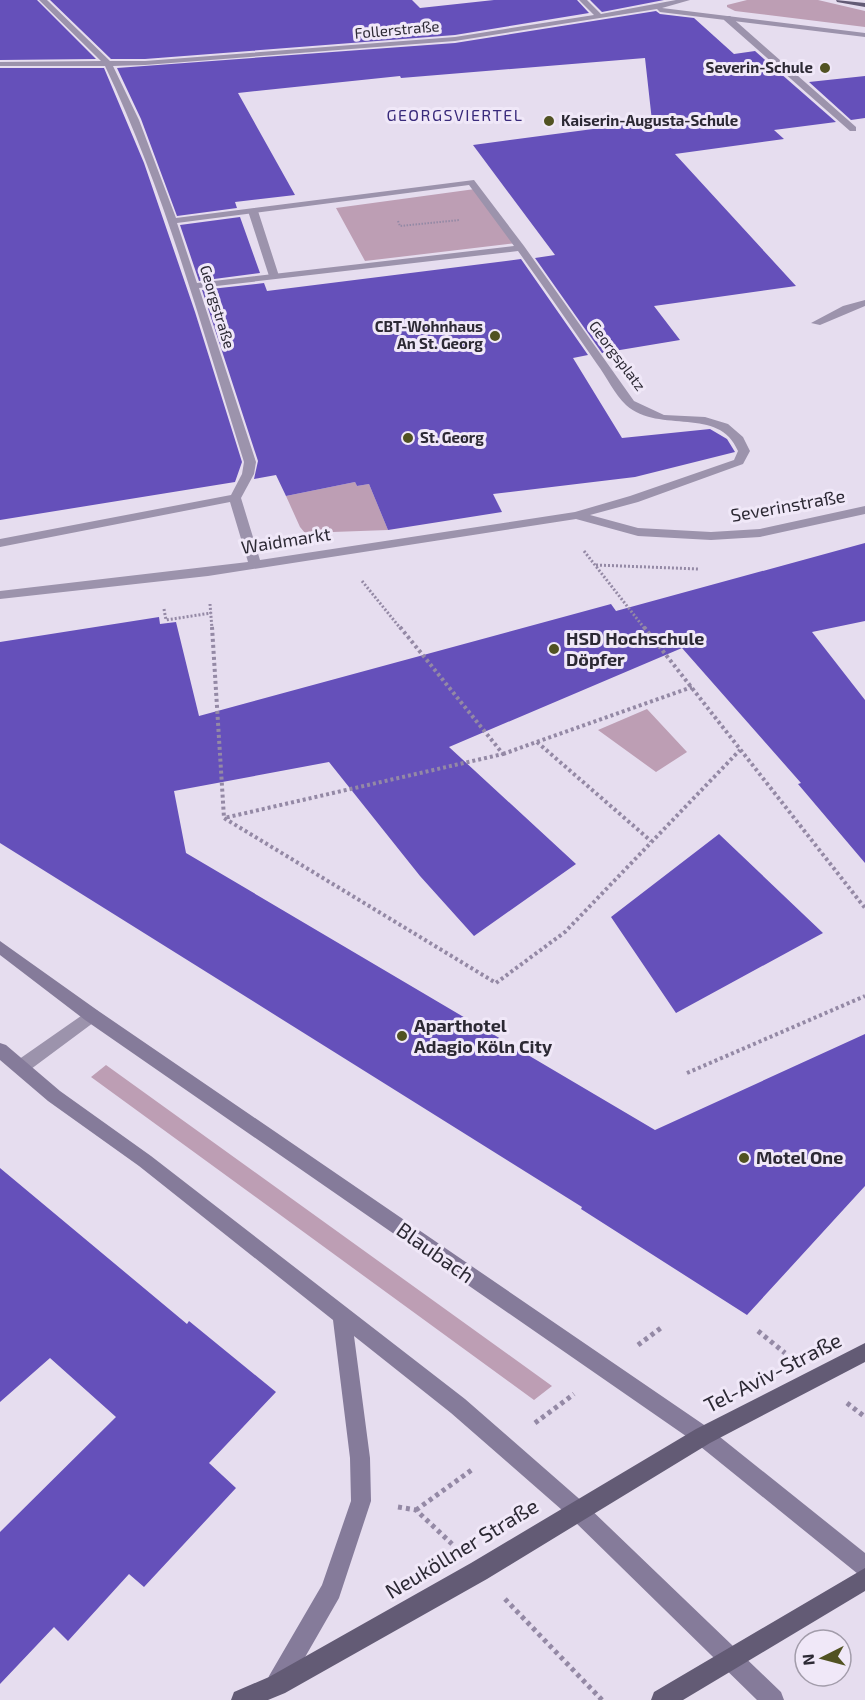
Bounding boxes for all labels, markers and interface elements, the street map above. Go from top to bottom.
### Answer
street label: Follerstraße [354,16,440,42]
place label: Severin-Schule [706,58,813,76]
marker: Severin-Schule [818,61,832,75]
district label: GEORGSVIERTEL [386,105,524,124]
place label: Kaiserin-Augusta-Schule [561,111,738,129]
marker: Kaiserin-Augusta-Schule [542,114,556,128]
street label: Georgstraße [197,263,239,351]
place label: CBT-Wohnhaus An St. Georg [375,317,483,352]
street label: Georgsplatz [586,317,650,394]
marker: CBT-Wohnhaus An St. Georg [488,329,502,343]
place label: St. Georg [420,428,484,446]
marker: St. Georg [401,431,415,445]
street label: Severinstraße [729,484,847,526]
street label: Waidmarkt [239,522,332,558]
place label: HSD Hochschule Döpfer [566,627,704,670]
marker: HSD Hochschule Döpfer [547,642,561,656]
place label: Aparthotel Adagio Köln City [414,1014,553,1057]
marker: Aparthotel Adagio Köln City [395,1029,409,1043]
place label: Motel One [756,1146,843,1168]
marker: Motel One [737,1151,751,1165]
street label: Blaubach [392,1216,479,1287]
street label: Tel-Aviv-Straße [699,1326,845,1417]
street label: Neuköllner Straße [380,1492,542,1603]
north arrow [793,1628,853,1688]
text: N [798,1653,818,1666]

